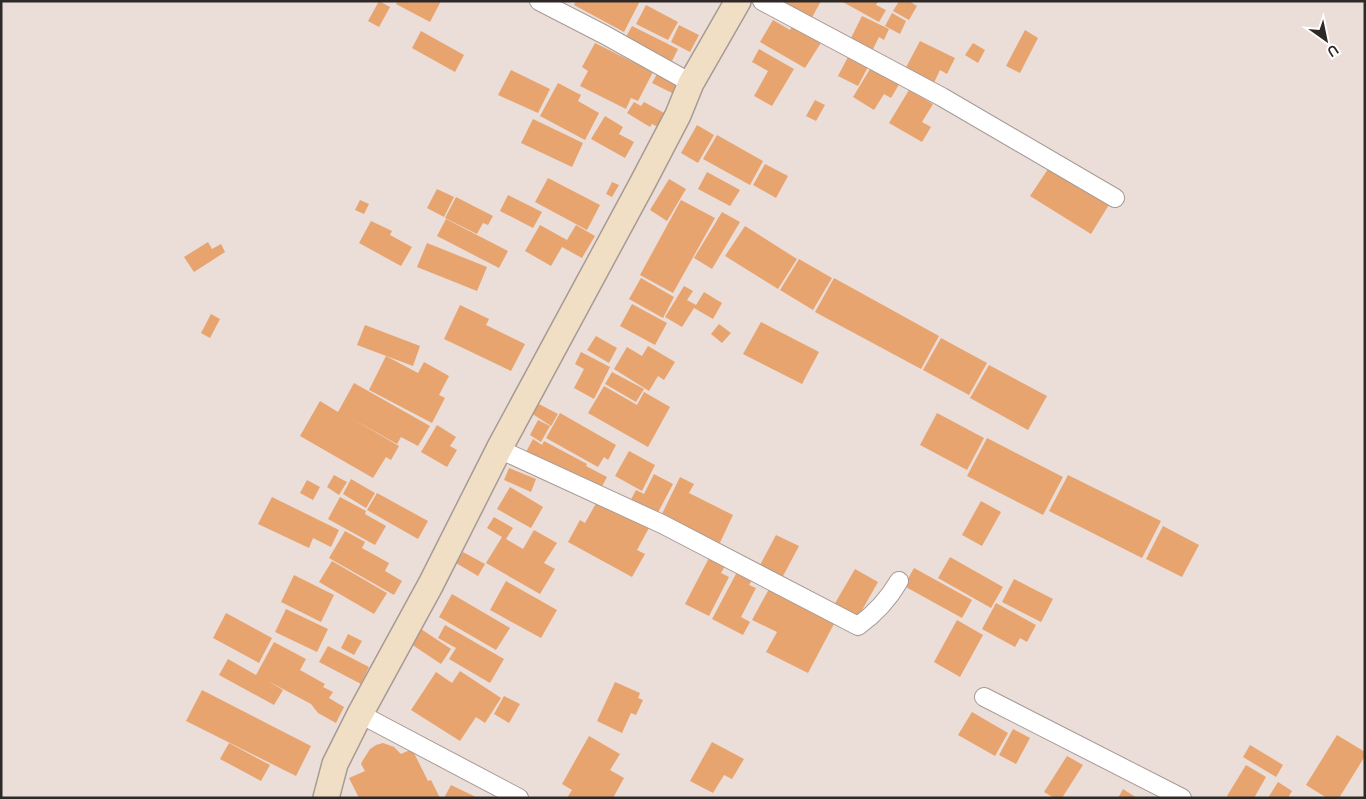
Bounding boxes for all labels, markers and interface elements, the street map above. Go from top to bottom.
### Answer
north arrow [1301,15,1351,65]
text: U [1324,41,1342,61]

